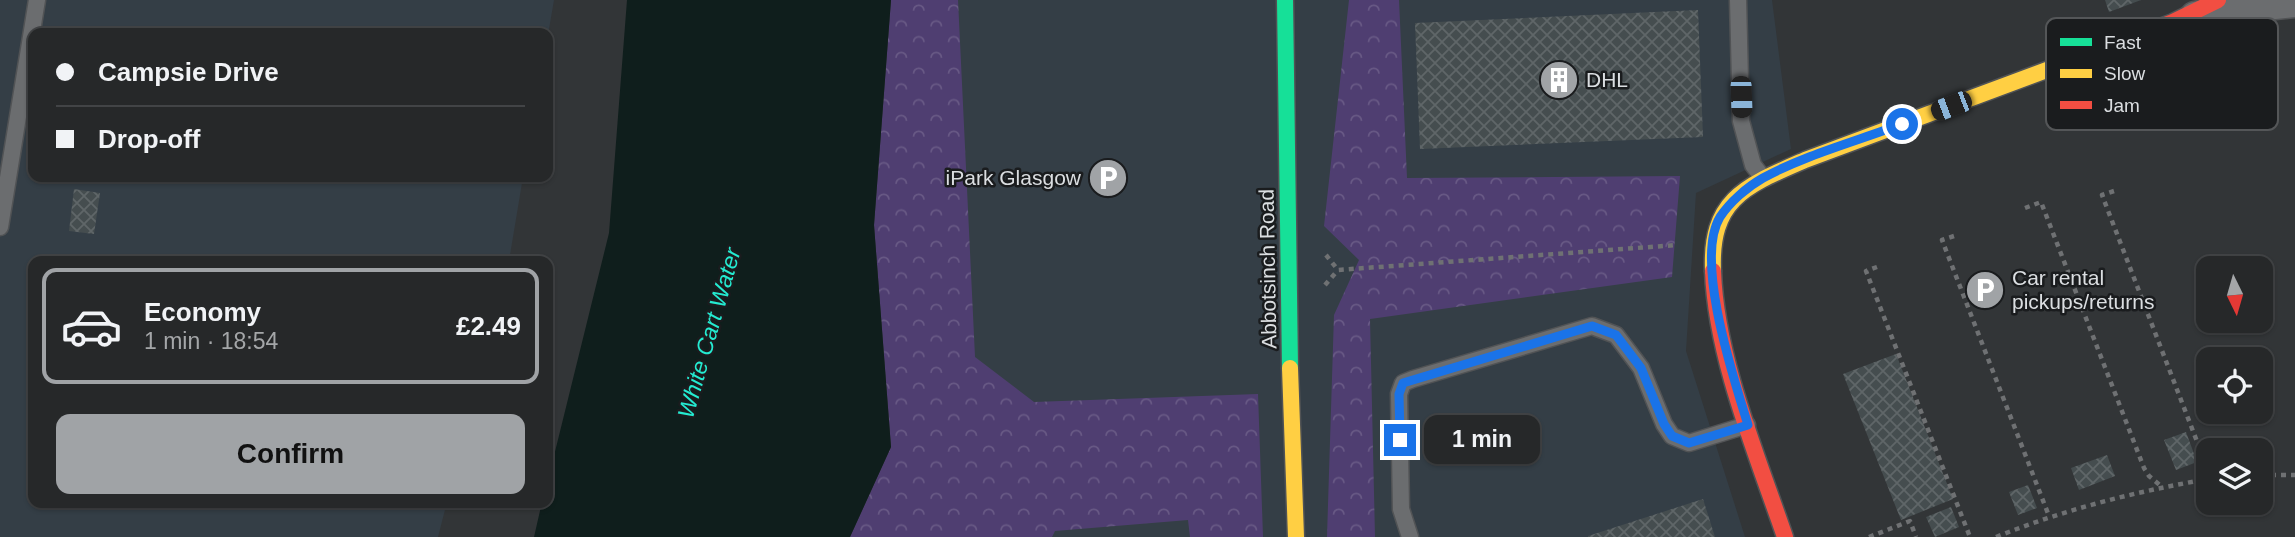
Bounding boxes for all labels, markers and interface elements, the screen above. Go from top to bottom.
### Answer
legend [2046,18,2278,130]
text: Fast [2104,32,2142,53]
text: Campsie Drive [98,57,279,87]
building icon: DHL [1538,59,1580,101]
text: Slow [2104,63,2145,84]
place label: DHL [1586,68,1628,91]
car [1730,76,1753,118]
car [1928,89,1975,123]
text: Jam [2104,95,2140,116]
route start [1886,108,1918,140]
text: Drop-off [98,124,201,154]
parking icon: iPark Glasgow [1087,157,1129,199]
place label: iPark Glasgow [946,166,1082,189]
street label: Abbotsinch Road [1255,189,1280,349]
water label: White Cart Water [672,244,746,421]
north arrow [2196,256,2273,332]
map controls [2196,256,2273,515]
place label: Car rental pickups/returns [2012,266,2154,313]
parking icon: Car rental pickups/returns [1964,269,2006,311]
icon: car [60,295,123,358]
text: Economy [144,297,261,327]
text: £2.49 [456,311,521,341]
text: 1 min · 18:54 [144,328,278,354]
button: locate [2196,347,2273,424]
button: Confirm [56,414,525,494]
callout: 1 min [1424,416,1540,464]
route end [1384,424,1416,456]
text: 1 min [1452,426,1512,452]
button: layers [2196,438,2273,515]

